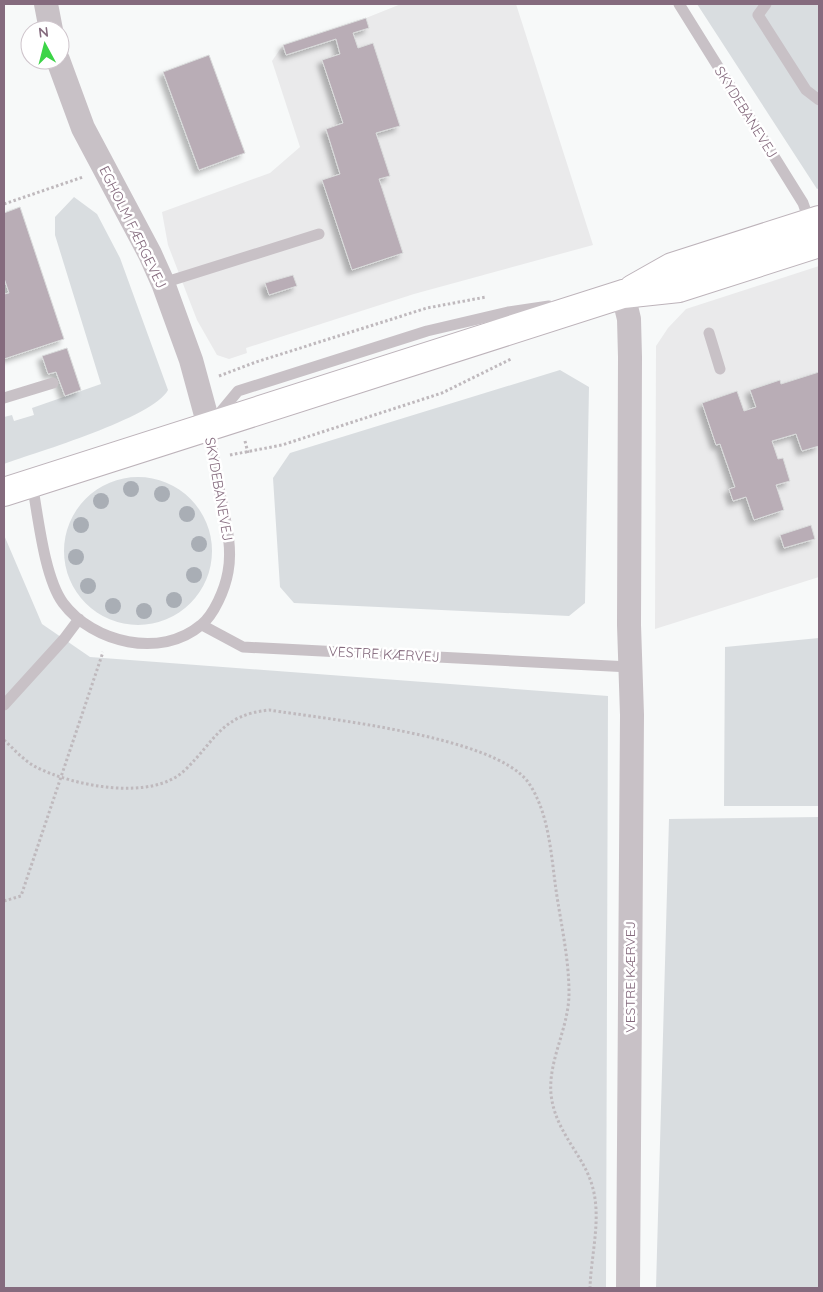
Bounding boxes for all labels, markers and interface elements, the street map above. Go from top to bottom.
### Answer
north arrow [20,20,70,70]
text: N [37,23,50,42]
street label: SKYDEBANEVEJ [711,63,781,161]
street label: EGHOLM FÆRGEVEJ [95,163,171,291]
street label: SKYDEBANEVEJ [201,436,237,542]
street label: VESTRE KÆRVEJ [328,642,440,666]
street label: VESTRE KÆRVEJ [621,921,639,1033]

